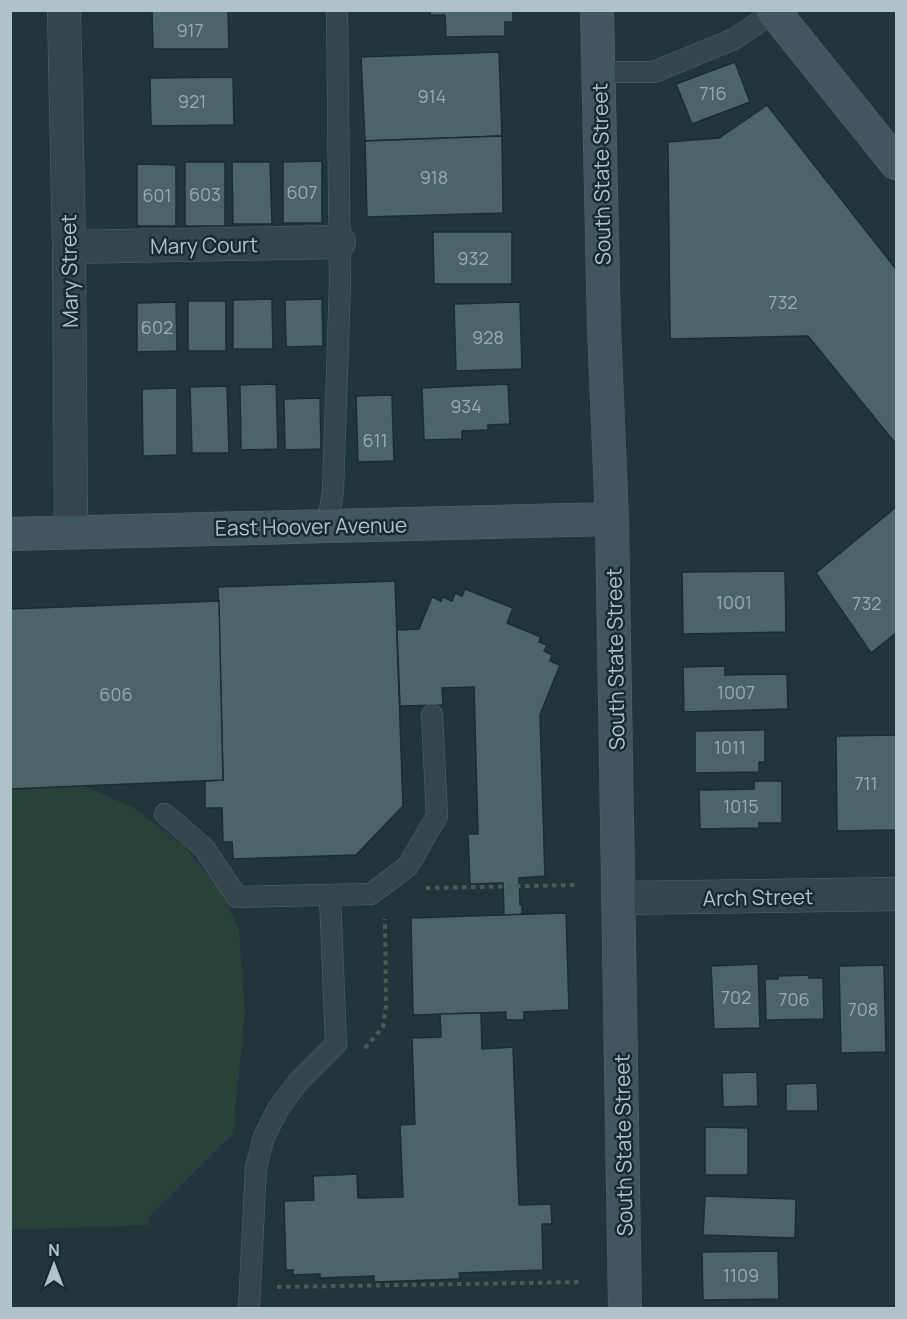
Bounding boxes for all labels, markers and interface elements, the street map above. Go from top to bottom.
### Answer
house number: 917 [176,18,204,42]
house number: 716 [699,81,727,105]
street label: South State Street [585,83,617,265]
house number: 914 [418,84,446,108]
house number: 921 [178,89,206,113]
house number: 918 [420,165,448,189]
house number: 607 [286,180,318,204]
house number: 603 [189,182,221,206]
house number: 601 [142,183,172,207]
street label: Mary Street [54,214,84,328]
street label: Mary Court [150,230,258,260]
house number: 932 [457,246,489,270]
house number: 732 [768,290,798,314]
house number: 602 [141,315,173,339]
house number: 928 [472,325,504,349]
house number: 934 [450,394,482,418]
house number: 611 [363,428,387,452]
street label: East Hoover Avenue [215,510,407,542]
street label: South State Street [599,568,631,750]
house number: 1001 [716,590,752,614]
house number: 732 [852,591,882,615]
house number: 1007 [717,680,755,704]
house number: 606 [99,682,133,706]
house number: 1011 [714,735,746,759]
house number: 711 [854,771,878,795]
house number: 1015 [723,794,759,818]
street label: Arch Street [702,882,814,912]
house number: 702 [721,985,751,1009]
house number: 706 [778,987,810,1011]
house number: 708 [848,997,878,1021]
street label: South State Street [607,1054,639,1236]
north arrow [24,1235,84,1295]
text: N [48,1239,60,1261]
house number: 1109 [723,1263,759,1287]

